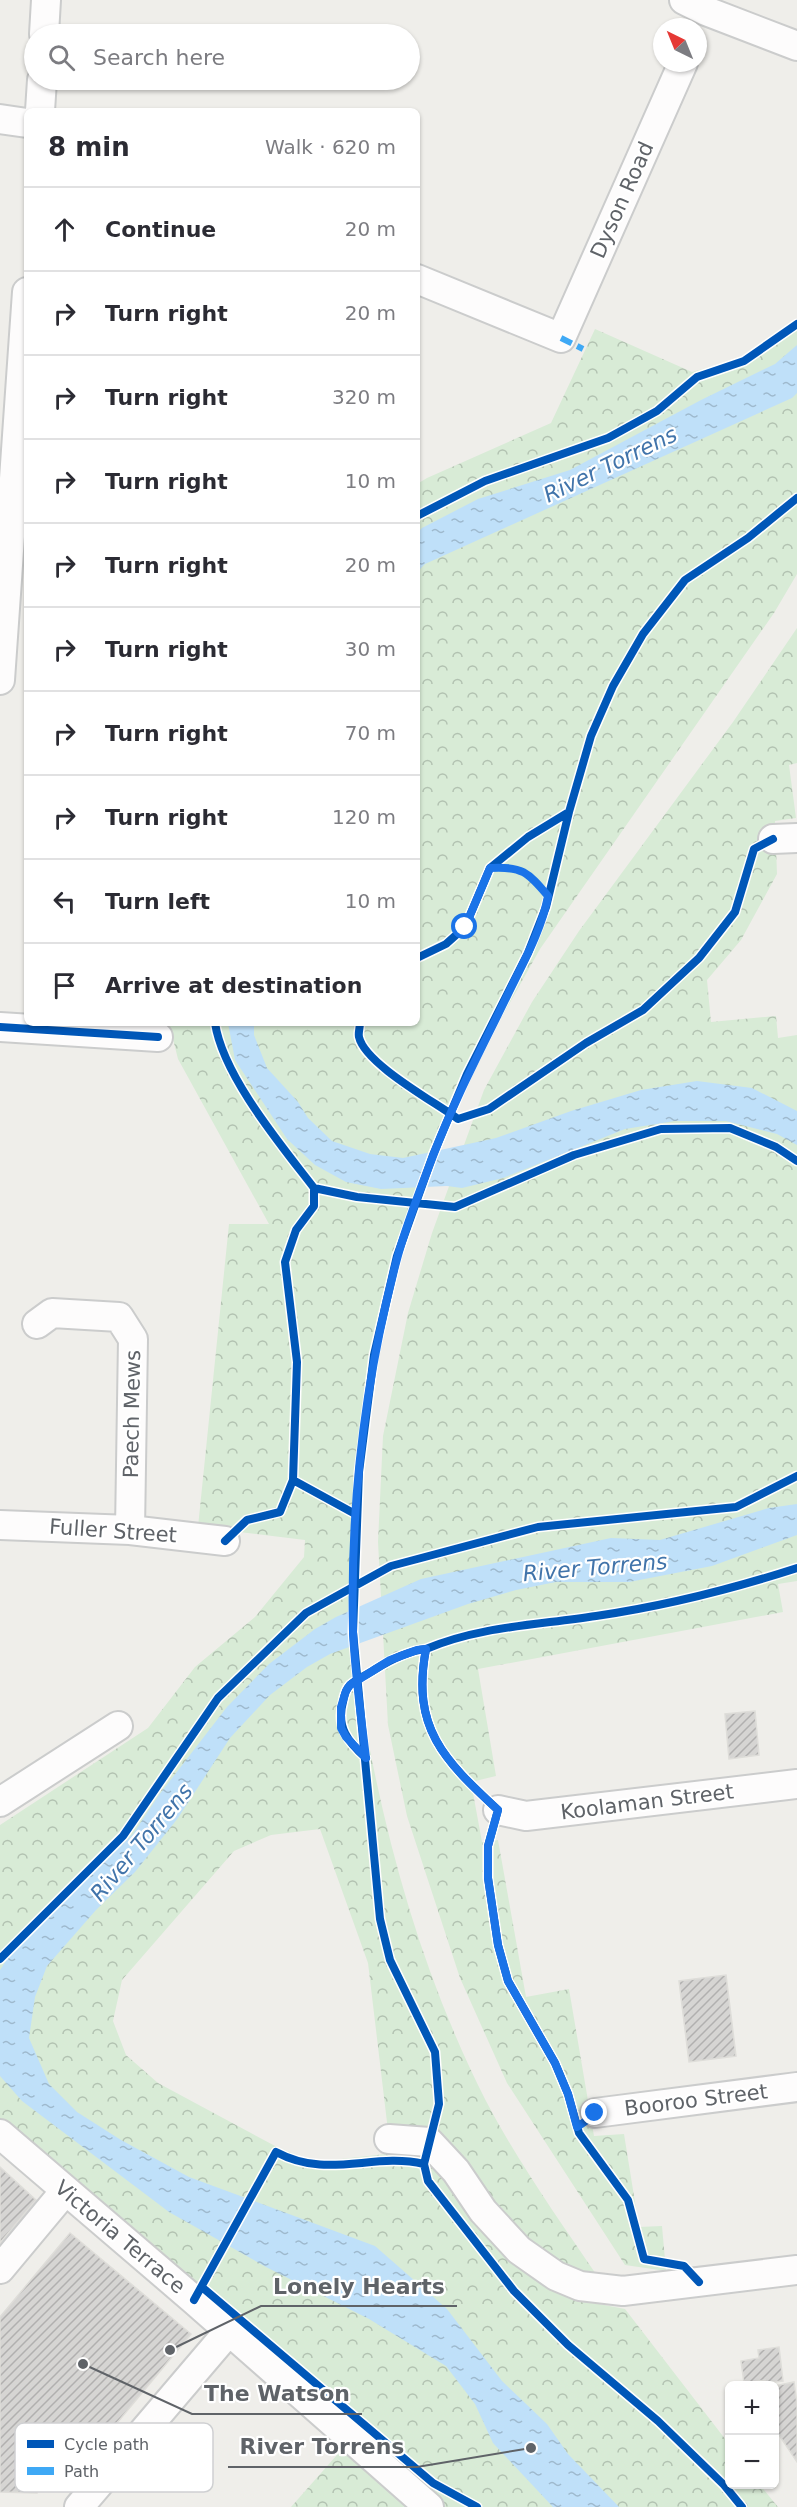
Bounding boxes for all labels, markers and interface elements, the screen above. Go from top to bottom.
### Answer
north arrow [653,18,707,72]
search box [24,24,420,90]
icon: search [45,41,78,74]
text: Search here [93,45,225,70]
text: 8 min [48,132,130,162]
text: Walk · 620 m [265,135,396,159]
street label: Dyson Road [586,138,658,262]
icon: ahead [48,213,81,246]
text: Continue [105,217,216,242]
text: 20 m [345,217,396,241]
icon: right [48,297,81,330]
text: Turn right [105,301,228,326]
text: 20 m [345,301,396,325]
icon: right [48,381,81,414]
text: Turn right [105,385,228,410]
text: 320 m [332,385,396,409]
water label: River Torrens [539,421,681,508]
icon: right [48,465,81,498]
text: Turn right [105,469,228,494]
text: 10 m [345,469,396,493]
icon: right [48,549,81,582]
text: Turn right [105,553,228,578]
text: 20 m [345,553,396,577]
icon: right [48,633,81,666]
text: Turn right [105,637,228,662]
text: 30 m [345,637,396,661]
icon: right [48,717,81,750]
text: Turn right [105,721,228,746]
text: 70 m [345,721,396,745]
icon: right [48,801,81,834]
text: Turn right [105,805,228,830]
text: 120 m [332,805,396,829]
icon: left [48,885,81,918]
text: Turn left [105,889,210,914]
text: 10 m [345,889,396,913]
route start [451,913,477,939]
icon: arrive [48,969,81,1002]
text: Arrive at destination [105,973,362,998]
street label: Paech Mews [119,1350,145,1478]
street label: Fuller Street [48,1515,178,1547]
water label: River Torrens [522,1549,668,1586]
water label: River Torrens [85,1779,198,1906]
street label: Koolaman Street [559,1779,735,1825]
street label: Booroo Street [623,2079,769,2121]
route end [581,2099,607,2125]
street label: Victoria Terrace [50,2175,190,2299]
callout: Lonely Hearts [261,2266,457,2306]
text: Lonely Hearts [273,2274,445,2299]
callout: The Watson [192,2374,362,2414]
text: The Watson [204,2381,350,2406]
map controls [725,2381,779,2489]
button: + [725,2381,779,2435]
legend [15,2423,213,2492]
callout: River Torrens [228,2427,417,2467]
text: River Torrens [240,2434,404,2459]
text: Cycle path [64,2435,149,2454]
button: − [725,2435,779,2489]
text: Path [64,2462,99,2481]

